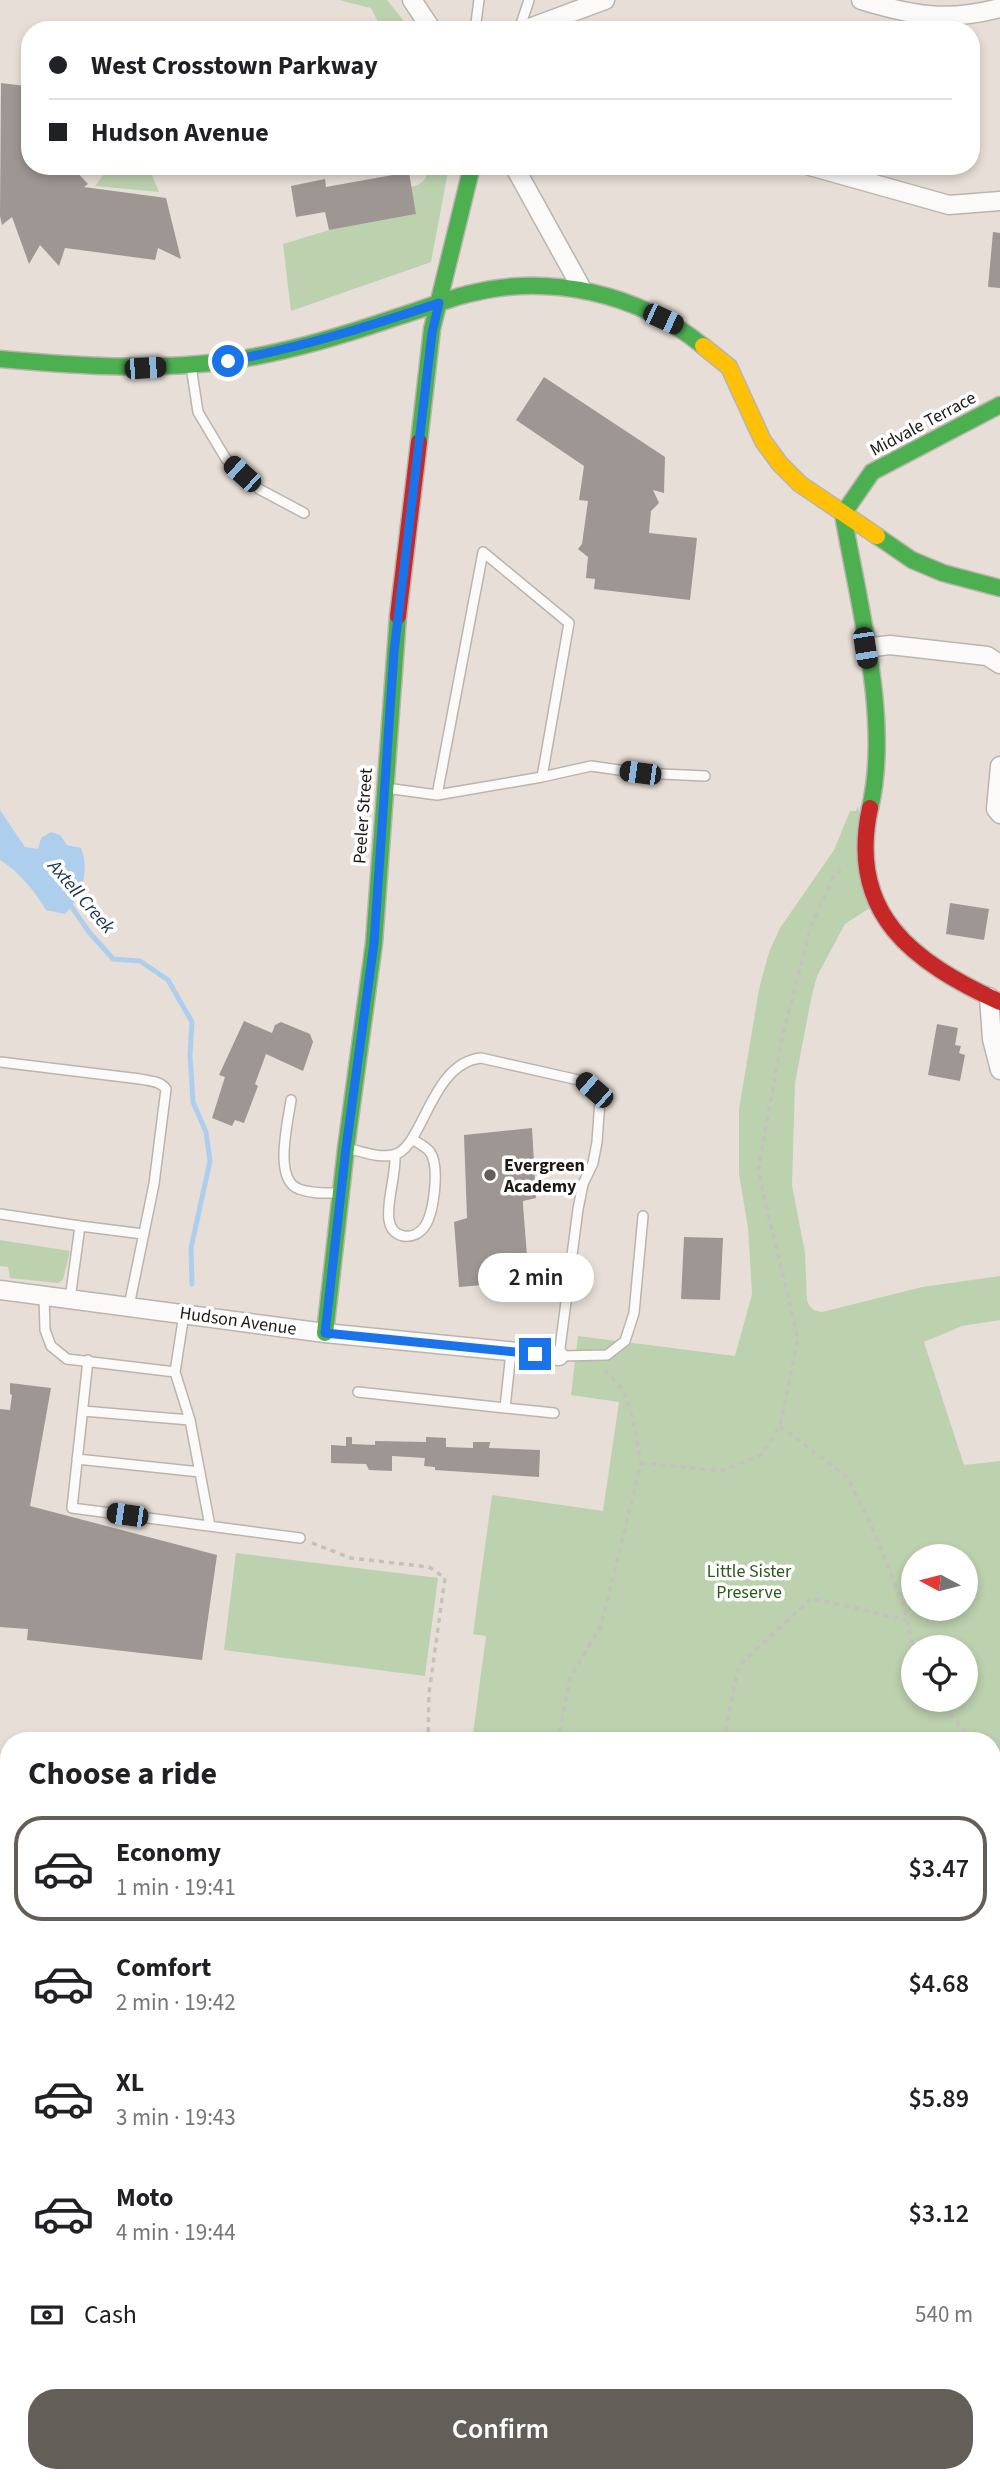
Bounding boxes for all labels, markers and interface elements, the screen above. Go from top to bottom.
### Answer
text: West Crosstown Parkway [91,47,378,84]
text: Hudson Avenue [91,114,269,151]
car [640,301,687,337]
route start [212,345,244,377]
car [124,356,167,380]
street label: Midvale Terrace [865,385,981,463]
car [220,452,265,496]
car [852,626,879,670]
car [618,760,663,786]
street label: Peeler Street [347,767,379,865]
water label: Axtell Creek [41,853,121,941]
car [572,1068,617,1112]
place label: Evergreen Academy [503,1153,585,1199]
marker: Evergreen Academy [482,1167,498,1183]
callout: 2 min [477,1252,593,1302]
text: 2 min [509,1261,563,1294]
street label: Hudson Avenue [178,1300,298,1342]
route end [519,1338,551,1370]
car [105,1502,150,1528]
north arrow [901,1544,978,1620]
map controls [901,1544,978,1712]
park label: Little Sister Preserve [707,1559,792,1605]
button: locate [901,1635,978,1712]
text: Choose a ride [28,1751,217,1797]
text: Economy [116,1834,221,1871]
icon: car [32,1837,95,1900]
text: $3.47 [908,1850,969,1887]
text: 1 min · 19:41 [116,1871,236,1904]
text: Comfort [116,1949,211,1986]
icon: car [32,1952,95,2015]
text: $4.68 [908,1965,969,2002]
text: 2 min · 19:42 [116,1986,236,2019]
text: XL [116,2064,144,2101]
icon: car [32,2067,95,2130]
text: $5.89 [908,2080,969,2117]
text: 3 min · 19:43 [116,2101,236,2134]
text: Moto [116,2179,173,2216]
icon: car [32,2182,95,2245]
text: $3.12 [908,2195,969,2232]
text: 4 min · 19:44 [116,2216,236,2249]
icon: cash [28,2296,66,2334]
text: Cash [84,2296,137,2333]
text: 540 m [915,2298,973,2331]
button: Confirm [28,2389,973,2469]

